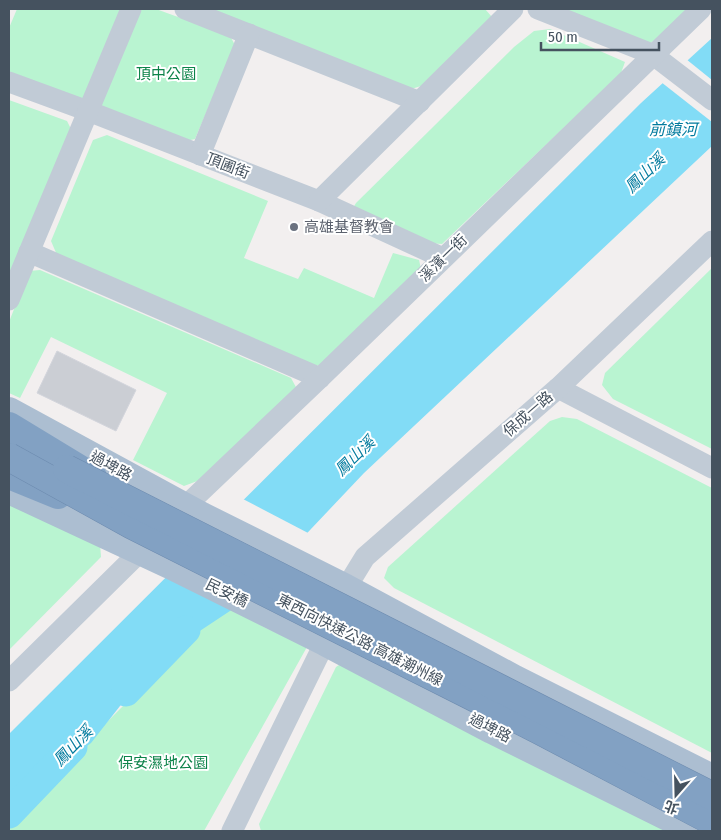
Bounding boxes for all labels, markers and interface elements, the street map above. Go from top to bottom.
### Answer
scale bar [541,20,658,52]
text: 50 m [548,28,578,46]
park label: 頂中公園 [136,65,196,83]
water label: 前鎮河 [649,120,700,139]
water label: 鳳山溪 [621,148,670,197]
street label: 頂圃街 [204,150,252,182]
place label: 高雄基督教會 [304,218,394,236]
marker: 高雄基督教會 [288,221,300,233]
street label: 溪濱一街 [415,231,471,285]
street label: 保成一路 [499,388,557,440]
water label: 鳳山溪 [331,431,380,480]
street label: 過埤路 [87,447,135,485]
street label: 民安橋 [203,575,251,611]
street label: 東西向快速公路 高雄潮州線 [274,590,446,690]
street label: 過埤路 [466,710,514,746]
water label: 鳳山溪 [49,721,98,770]
park label: 保安濕地公園 [118,754,208,772]
north arrow [651,770,701,820]
text: 北 [662,796,681,817]

